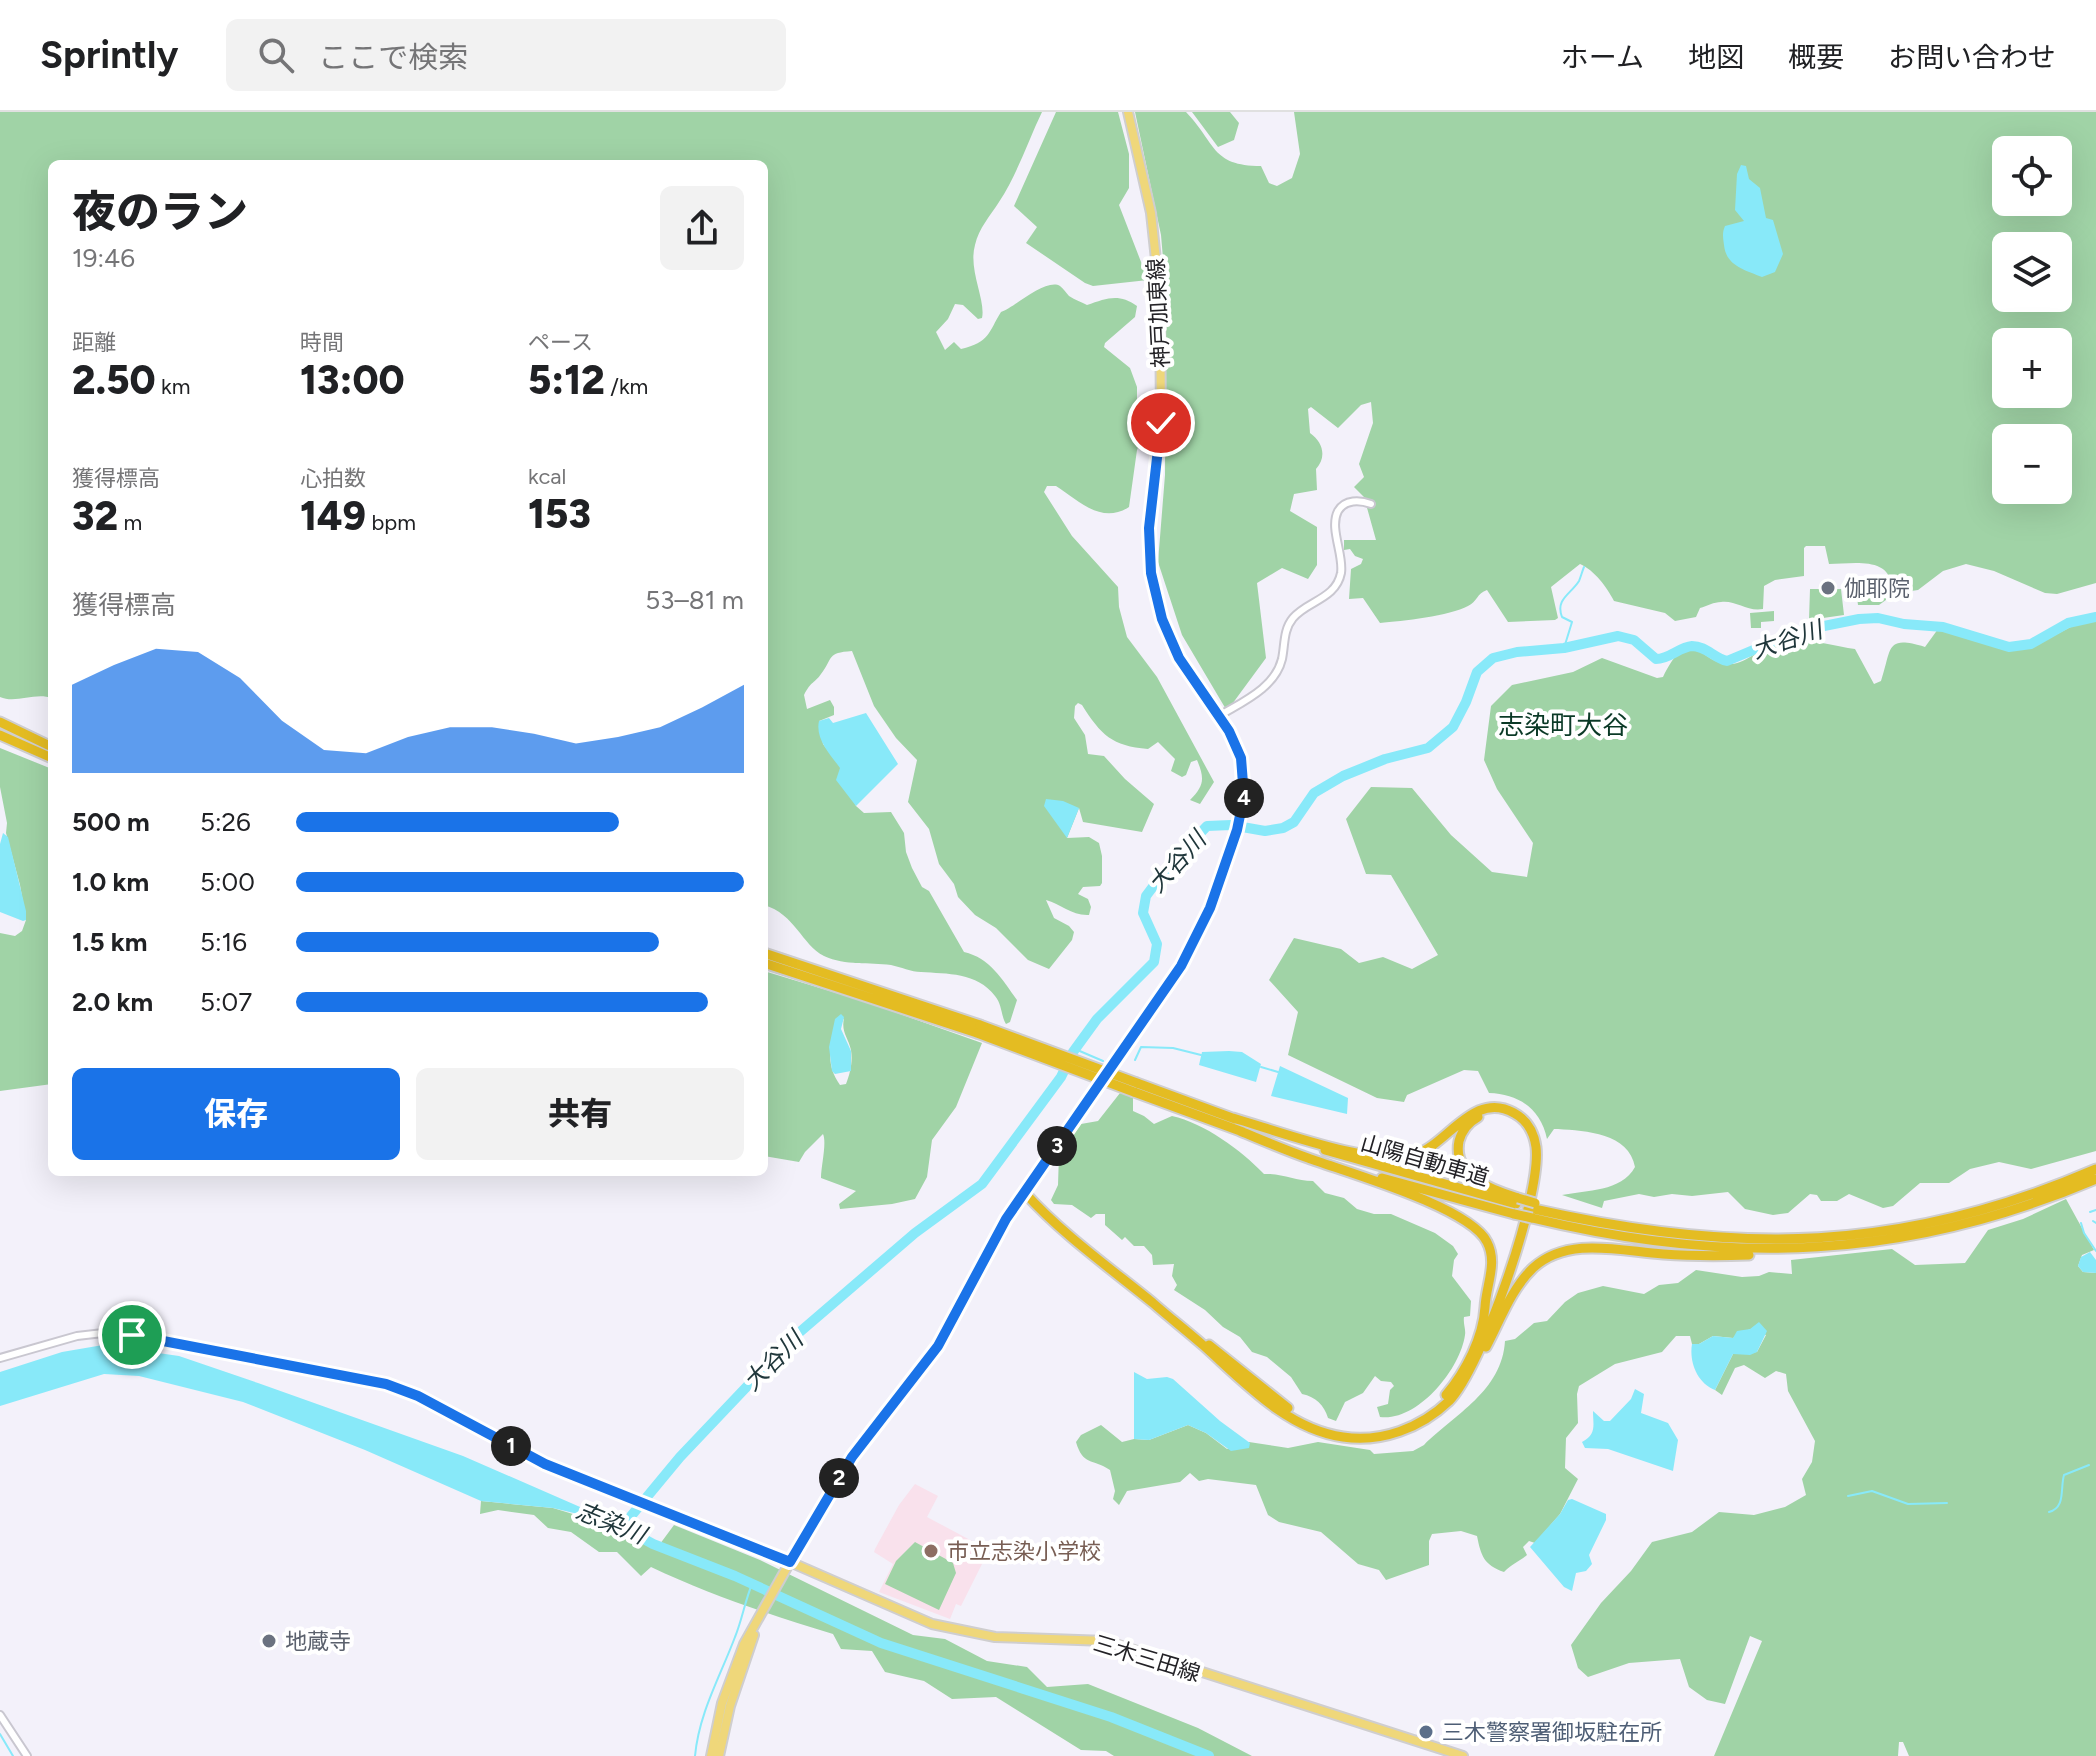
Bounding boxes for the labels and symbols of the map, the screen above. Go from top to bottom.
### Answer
street label: 神戸加東線 [1142,257,1175,369]
pin [1127,389,1195,457]
place label: 伽耶院 [1844,575,1910,602]
marker: 伽耶院 [1819,579,1837,597]
water label: 大谷川 [1748,614,1828,664]
district label: 志染町大谷 [1498,709,1628,741]
pin: 4 [1224,778,1264,818]
water label: 大谷川 [1142,823,1214,898]
pin: 3 [1037,1126,1077,1166]
street label: 山陽自動車道 [1358,1129,1492,1192]
pin [98,1301,166,1369]
water label: 大谷川 [737,1323,810,1396]
pin: 1 [491,1426,531,1466]
pin: 2 [819,1458,859,1498]
water label: 志染川 [572,1496,653,1551]
place label: 市立志染小学校 [947,1538,1101,1565]
marker: 市立志染小学校 [922,1542,940,1560]
place label: 地蔵寺 [285,1628,351,1655]
street label: 三木三田線 [1090,1629,1203,1687]
marker: 地蔵寺 [260,1632,278,1650]
place label: 三木警察署御坂駐在所 [1442,1719,1662,1746]
marker: 三木警察署御坂駐在所 [1417,1723,1435,1741]

